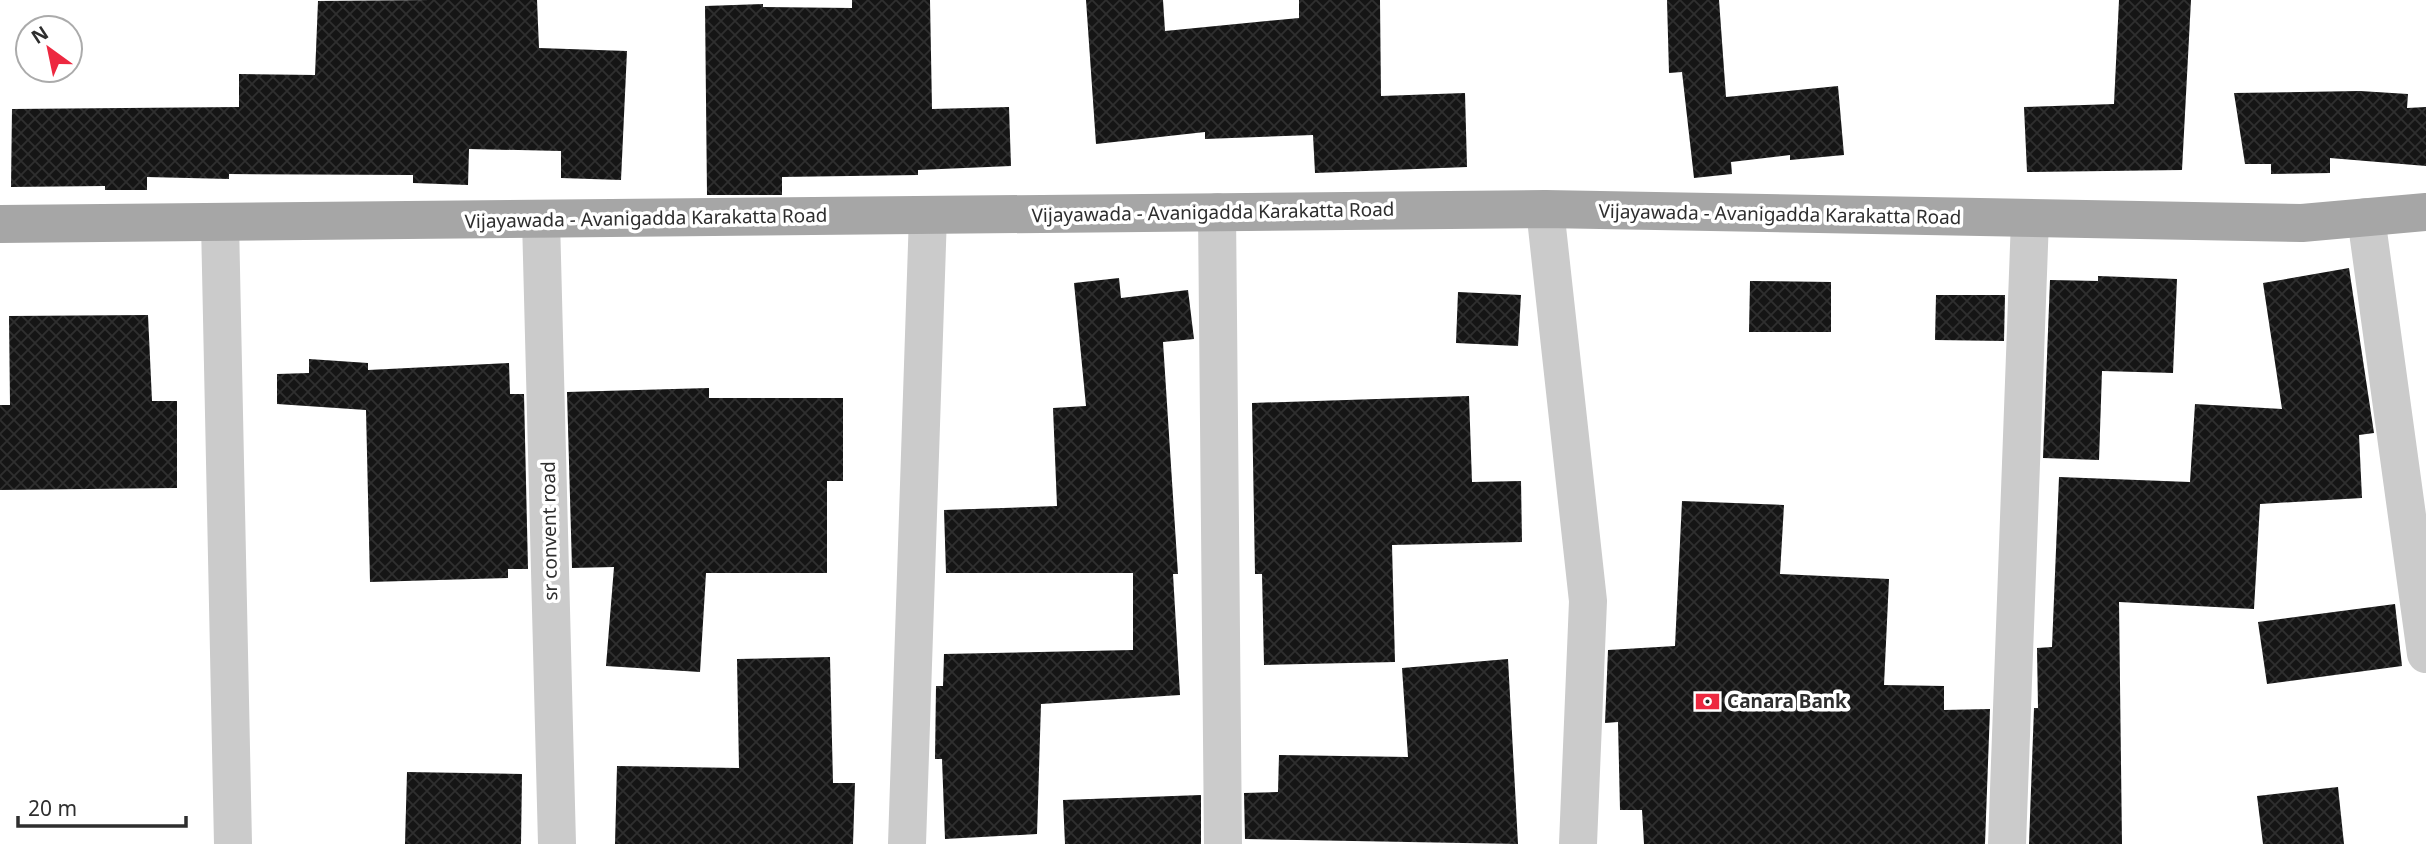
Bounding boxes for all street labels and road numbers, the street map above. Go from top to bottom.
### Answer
street label: Vijayawada - Avanigadda Karakatta Road [1031,196,1395,228]
street label: Vijayawada - Avanigadda Karakatta Road [1598,198,1962,230]
street label: Vijayawada - Avanigadda Karakatta Road [464,202,828,234]
street label: sr convent road [535,461,563,601]

